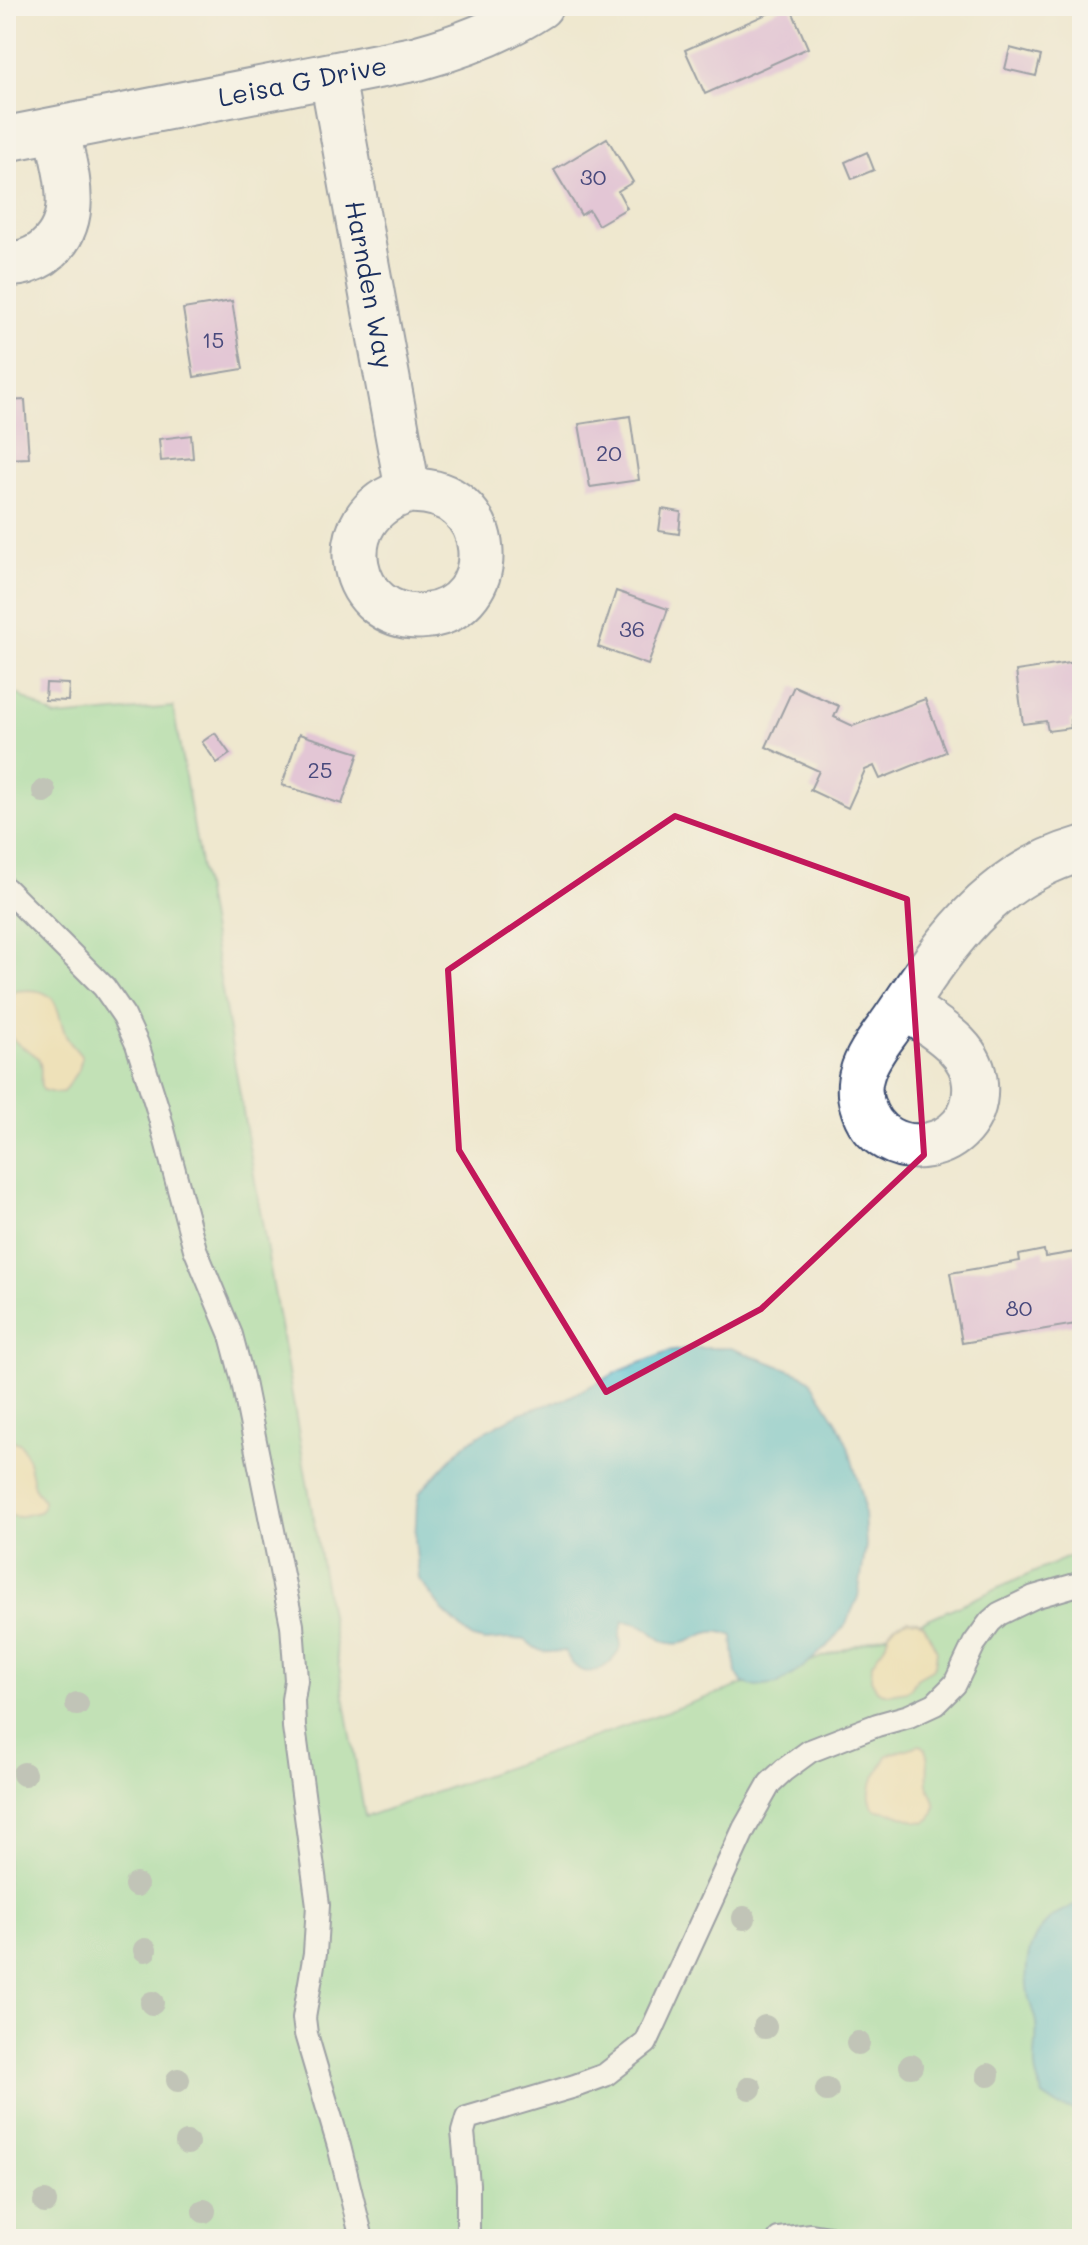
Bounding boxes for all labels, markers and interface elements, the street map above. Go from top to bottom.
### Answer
street label: Leisa G Drive [215,48,390,114]
house number: 30 [580,162,606,191]
street label: Harnden Way [338,198,402,371]
house number: 15 [202,325,224,354]
house number: 20 [596,438,622,467]
house number: 36 [619,614,645,643]
house number: 25 [307,755,333,784]
house number: 80 [1006,1293,1032,1322]

